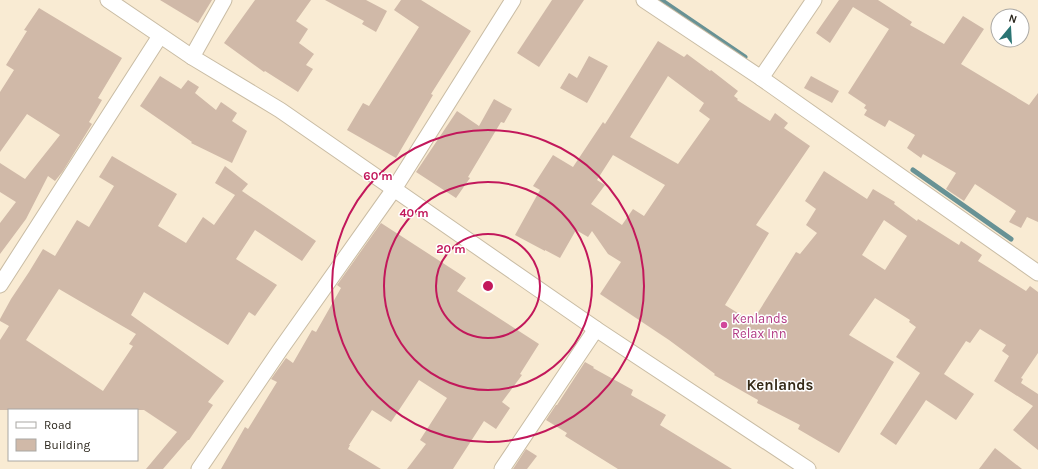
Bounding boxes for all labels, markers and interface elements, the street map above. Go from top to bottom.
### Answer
north arrow [990,8,1030,48]
text: N [1007,12,1019,26]
text: 60 m [363,169,393,183]
text: 40 m [399,206,429,220]
text: 20 m [436,242,466,256]
centre of rings [481,279,495,293]
place label: Kenlands Relax Inn [732,311,788,341]
marker: Kenlands Relax Inn [719,320,729,330]
district label: Kenlands [747,376,814,394]
legend [8,409,138,461]
text: Road [44,418,72,432]
text: Building [44,438,91,452]

